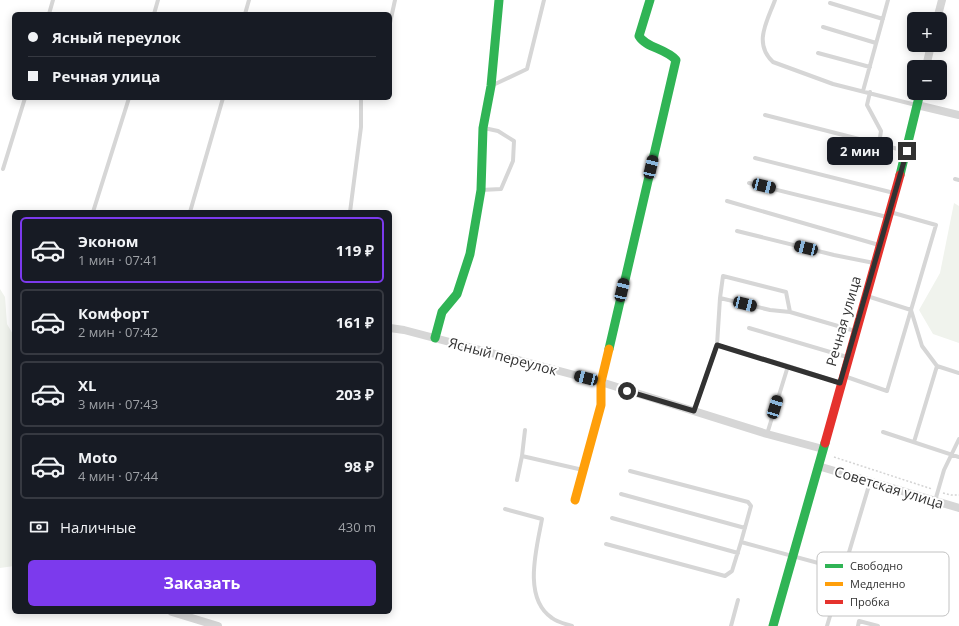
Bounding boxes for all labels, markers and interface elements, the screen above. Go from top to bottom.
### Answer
map controls [907,12,947,100]
button: + [907,12,947,52]
text: Ясный переулок [52,27,181,47]
button: − [907,60,947,100]
text: Речная улица [52,66,160,86]
callout: 2 мин [827,137,893,165]
text: 2 мин [840,142,880,160]
route end [898,142,916,160]
car [642,154,660,180]
car [751,177,777,195]
text: Эконом [78,231,138,251]
icon: car [30,232,66,268]
car [793,239,819,257]
text: 119 ₽ [336,240,374,260]
text: 1 мин · 07:41 [78,251,158,269]
street label: Речная улица [821,274,865,368]
car [613,277,631,303]
car [732,295,758,313]
text: Комфорт [78,303,149,323]
icon: car [30,304,66,340]
text: 161 ₽ [336,312,374,332]
text: 2 мин · 07:42 [78,323,158,341]
street label: Ясный переулок [447,332,560,380]
car [573,369,599,387]
text: XL [78,375,96,395]
icon: car [30,376,66,412]
route start [618,382,636,400]
text: 203 ₽ [336,384,374,404]
car [766,394,784,420]
text: 3 мин · 07:43 [78,395,158,413]
text: Moto [78,447,117,467]
icon: car [30,448,66,484]
text: 98 ₽ [344,456,374,476]
street label: Советская улица [832,461,946,513]
text: 4 мин · 07:44 [78,467,158,485]
icon: cash [28,516,50,538]
text: Наличные [60,517,136,537]
text: 430 m [338,518,376,536]
legend [817,552,949,616]
text: Свободно [850,558,903,573]
button: Заказать [28,560,376,606]
text: Медленно [850,576,906,591]
text: Пробка [850,594,890,609]

